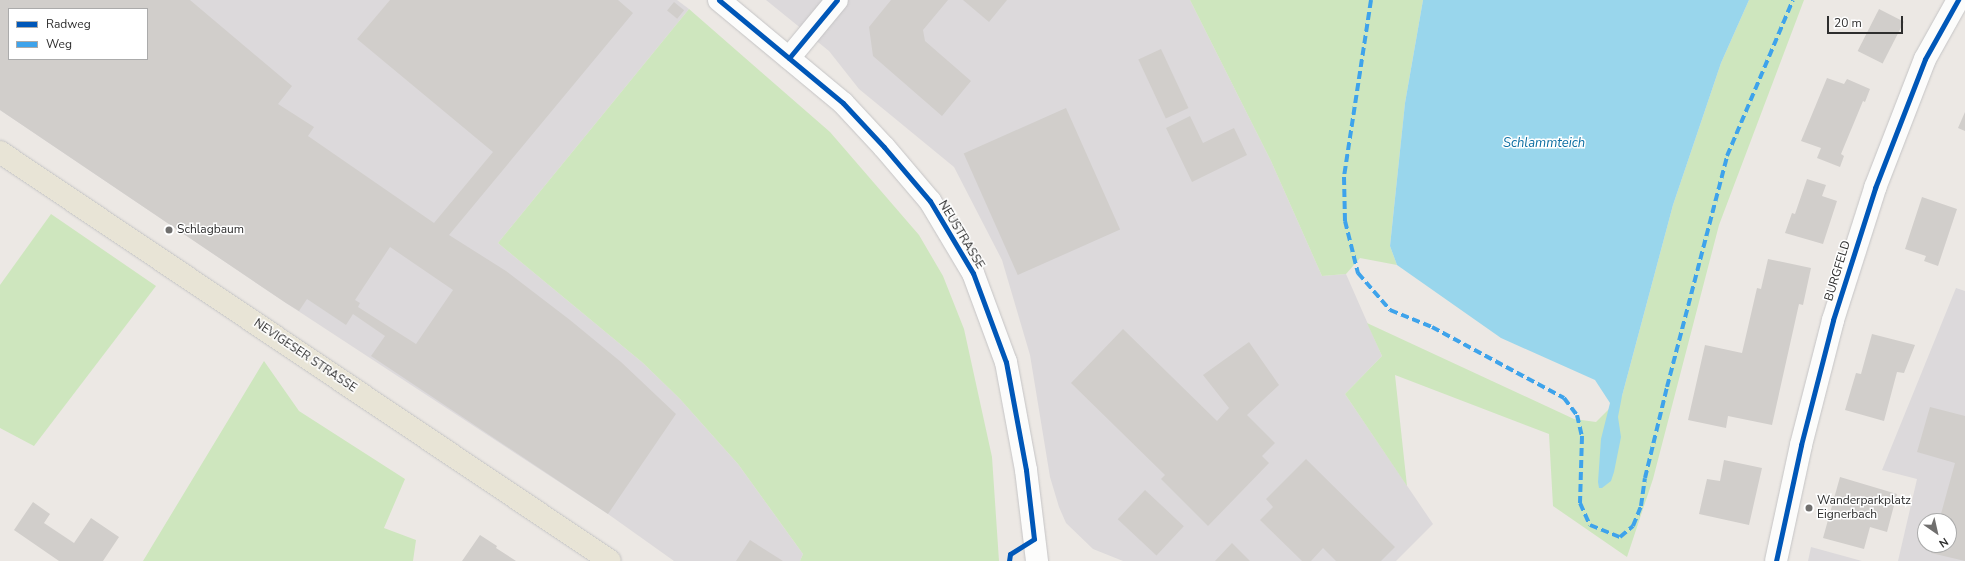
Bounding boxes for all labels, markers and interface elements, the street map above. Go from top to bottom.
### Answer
legend [8,8,148,60]
scale bar [1829,8,1905,34]
text: 20 m [1834,15,1862,31]
text: Radweg [46,16,91,32]
text: Weg [46,36,72,52]
water label: Schlammteich [1503,135,1585,151]
street label: NEUSTRASSE [935,198,987,272]
place label: Schlagbaum [177,223,244,237]
marker: Schlagbaum [164,225,174,235]
street label: BURGFELD [1822,239,1854,303]
street label: NEVIGESER STRASSE [251,316,359,396]
place label: Wanderparkplatz Eignerbach [1817,494,1911,522]
marker: Wanderparkplatz Eignerbach [1804,503,1814,513]
north arrow [1917,513,1957,553]
text: N [1936,534,1951,551]

